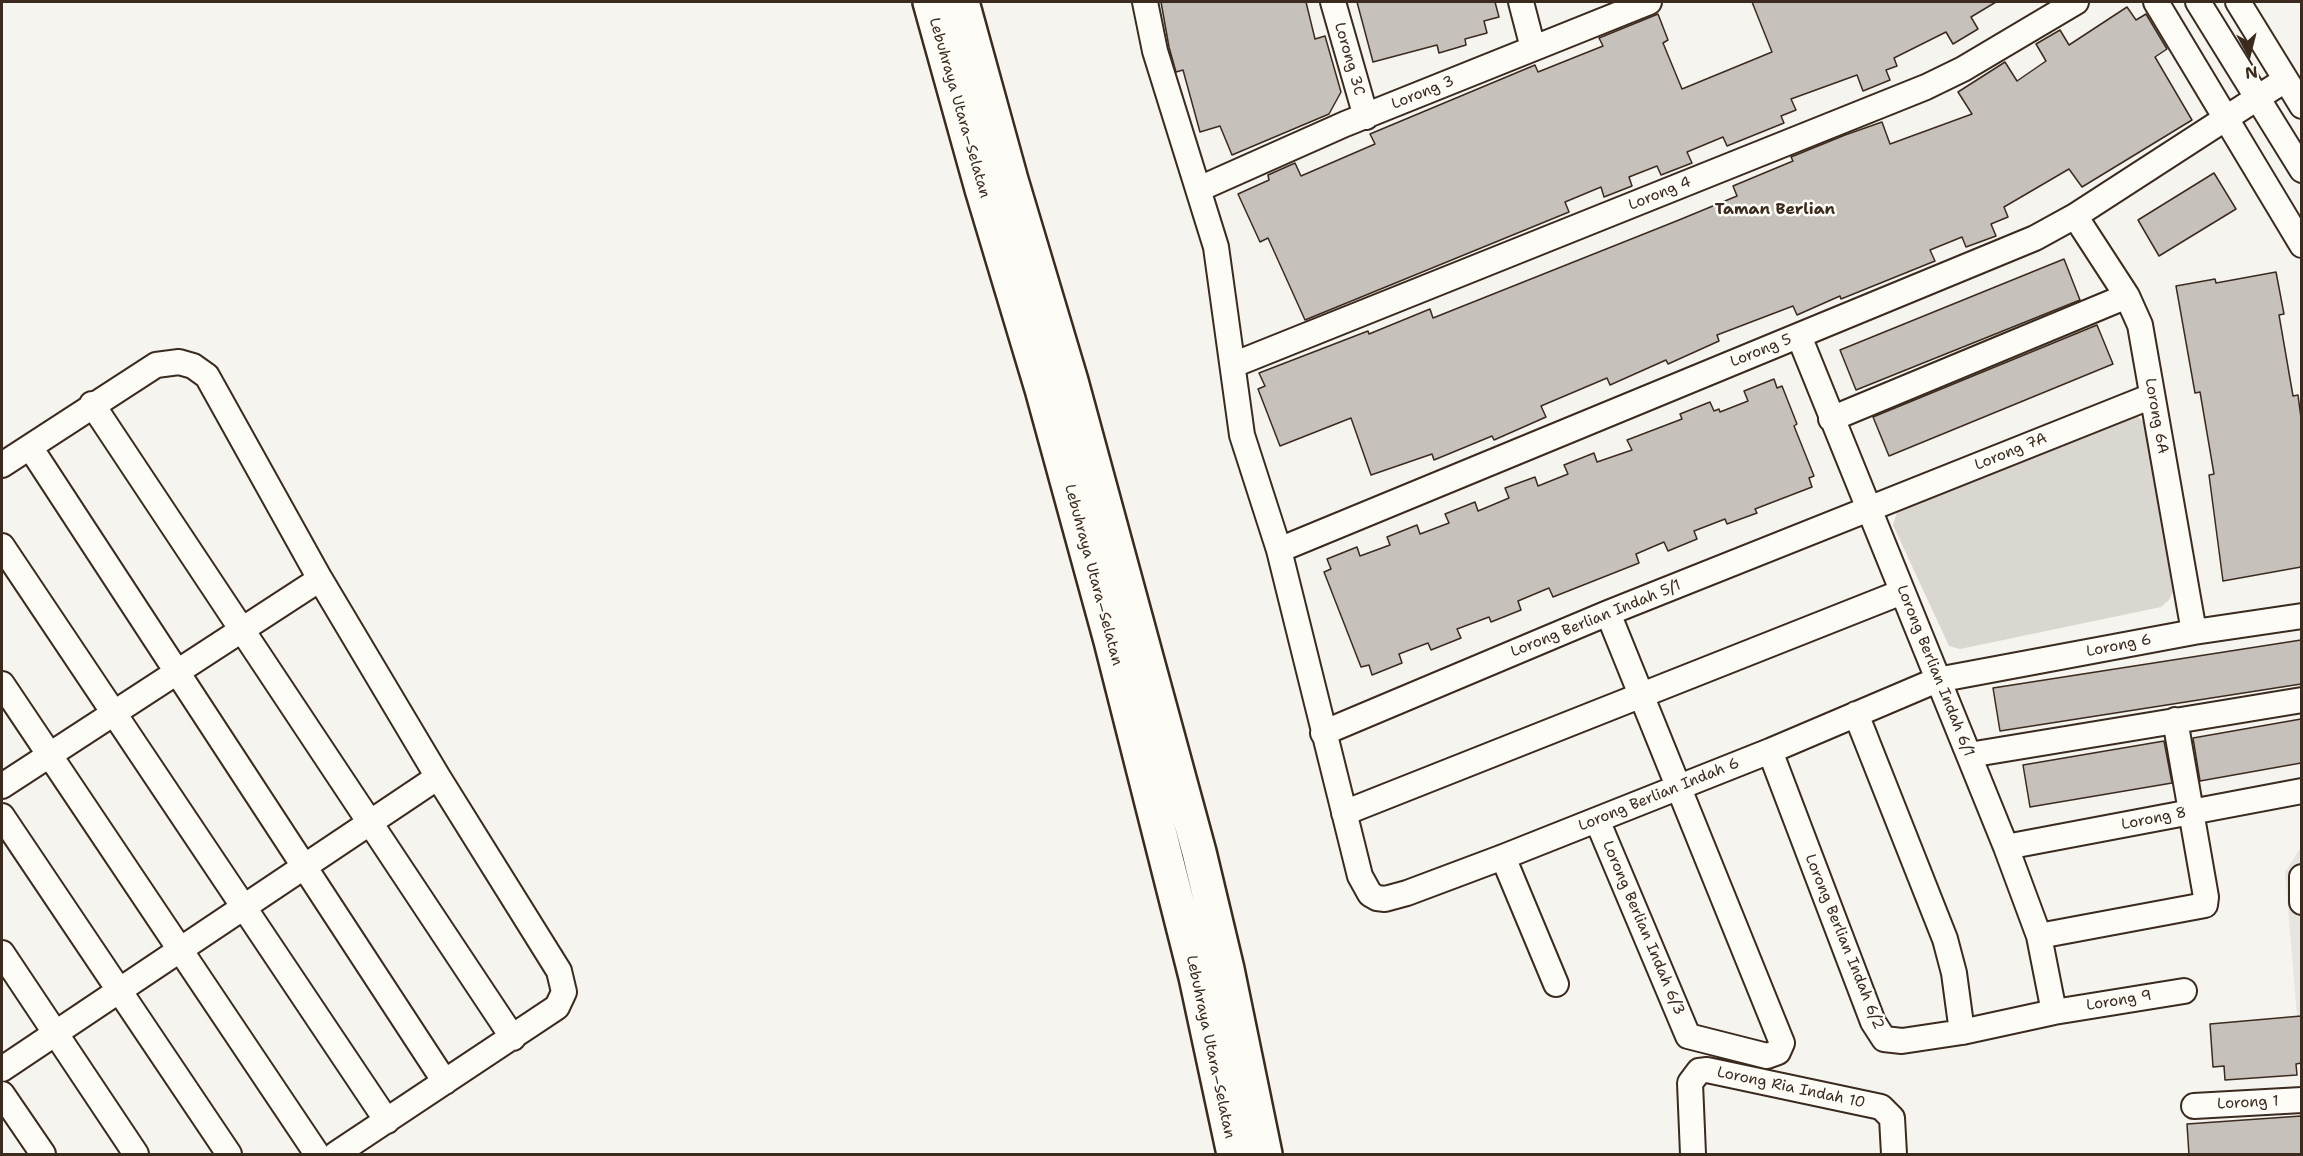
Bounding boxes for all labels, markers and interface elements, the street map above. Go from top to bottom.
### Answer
street label: Lebuhraya Utara–Selatan [925,16,993,200]
street label: Lorong 3C [1330,20,1368,98]
north arrow [2219,24,2279,84]
text: N [2244,61,2259,84]
street label: Lorong 3 [1389,72,1457,114]
street label: Lorong 4 [1626,173,1694,215]
district label: Taman Berlian [1715,200,1835,220]
street label: Lorong 5 [1728,331,1794,371]
street label: Lorong 6A [2140,377,2172,455]
street label: Lorong 7A [1972,429,2050,475]
street label: Lebuhraya Utara–Selatan [1060,482,1126,668]
street label: Lorong Berlian Indah 5/1 [1508,577,1684,661]
street label: Lorong Berlian Indah 6/1 [1892,583,1978,759]
street label: Lorong 6 [2085,631,2153,661]
street label: Lorong Berlian Indah 6 [1576,754,1742,836]
street label: Lorong 8 [2120,804,2188,834]
street label: Lorong Berlian Indah 6/3 [1598,838,1688,1018]
street label: Lorong Berlian Indah 6/2 [1801,852,1887,1032]
street label: Lebuhraya Utara–Selatan [1182,954,1238,1140]
street label: Lorong 9 [2085,987,2153,1015]
street label: Lorong Ria Indah 10 [1715,1063,1867,1113]
street label: Lorong 1 [2217,1092,2279,1114]

